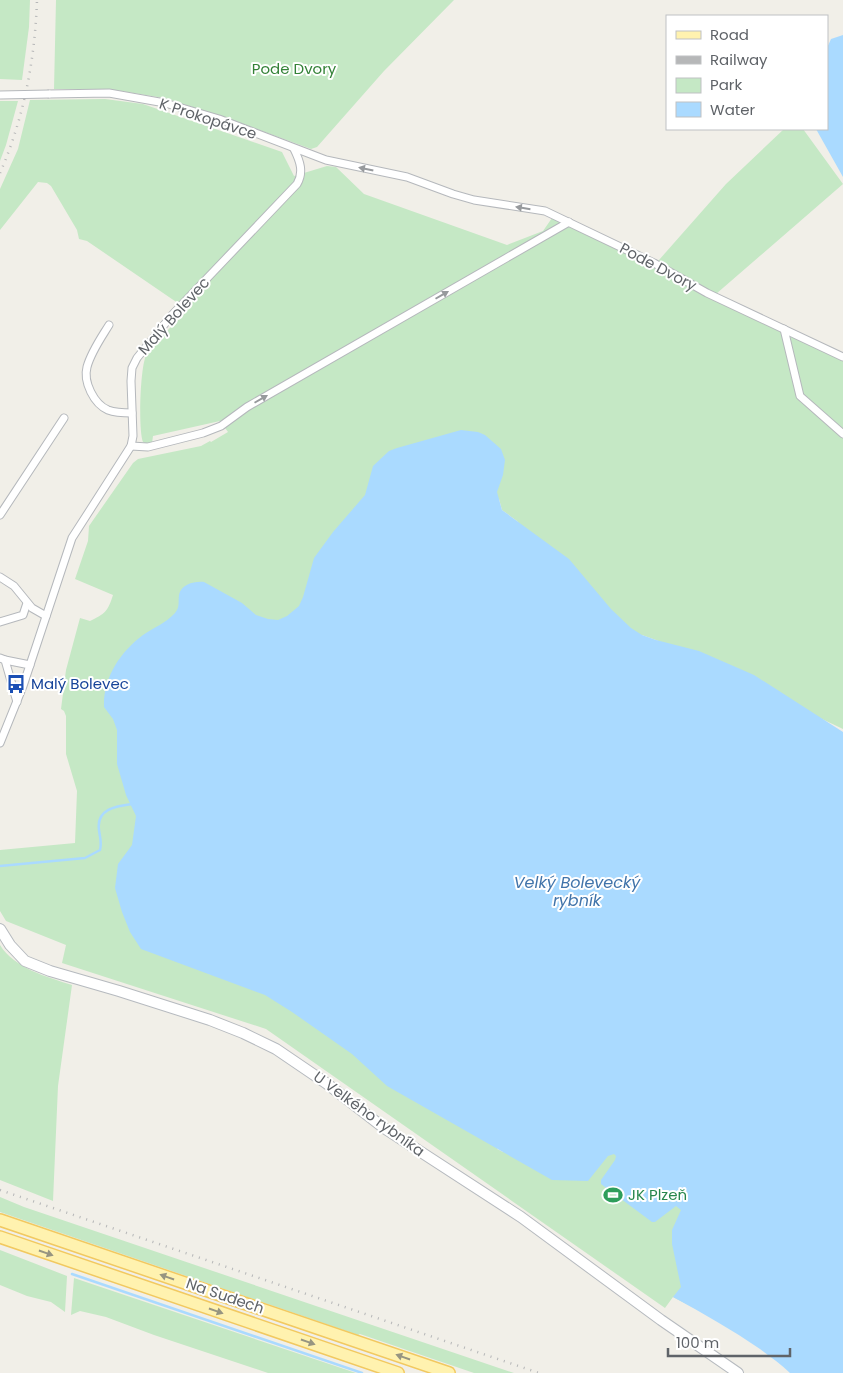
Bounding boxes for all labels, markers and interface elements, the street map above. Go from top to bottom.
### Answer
legend [666,15,828,130]
text: Road [710,24,749,45]
text: Railway [710,49,768,70]
park label: Pode Dvory [252,58,337,79]
text: Park [710,74,742,95]
street label: K Prokopávce [157,93,260,144]
text: Water [710,99,756,120]
one-way arrow [358,165,373,173]
one-way arrow [515,203,531,211]
street label: Pode Dvory [616,237,701,296]
street label: Malý Bolevec [133,272,214,359]
one-way arrow [436,290,449,299]
one-way arrow [255,394,268,403]
bus stop icon: Malý Bolevec [5,673,27,695]
place label: Malý Bolevec [31,673,129,694]
water label: Velký Bolevecký rybník [514,871,641,912]
street label: U Velkého rybníka [309,1066,429,1161]
sports icon: JK Plzeň [602,1184,624,1206]
place label: JK Plzeň [628,1184,687,1205]
one-way arrow [39,1249,54,1257]
one-way arrow [159,1272,174,1280]
street label: Na Sudech [183,1272,267,1319]
one-way arrow [209,1308,224,1315]
scale bar [668,1326,790,1358]
text: 100 m [676,1332,719,1353]
one-way arrow [300,1339,315,1346]
one-way arrow [395,1353,410,1361]

